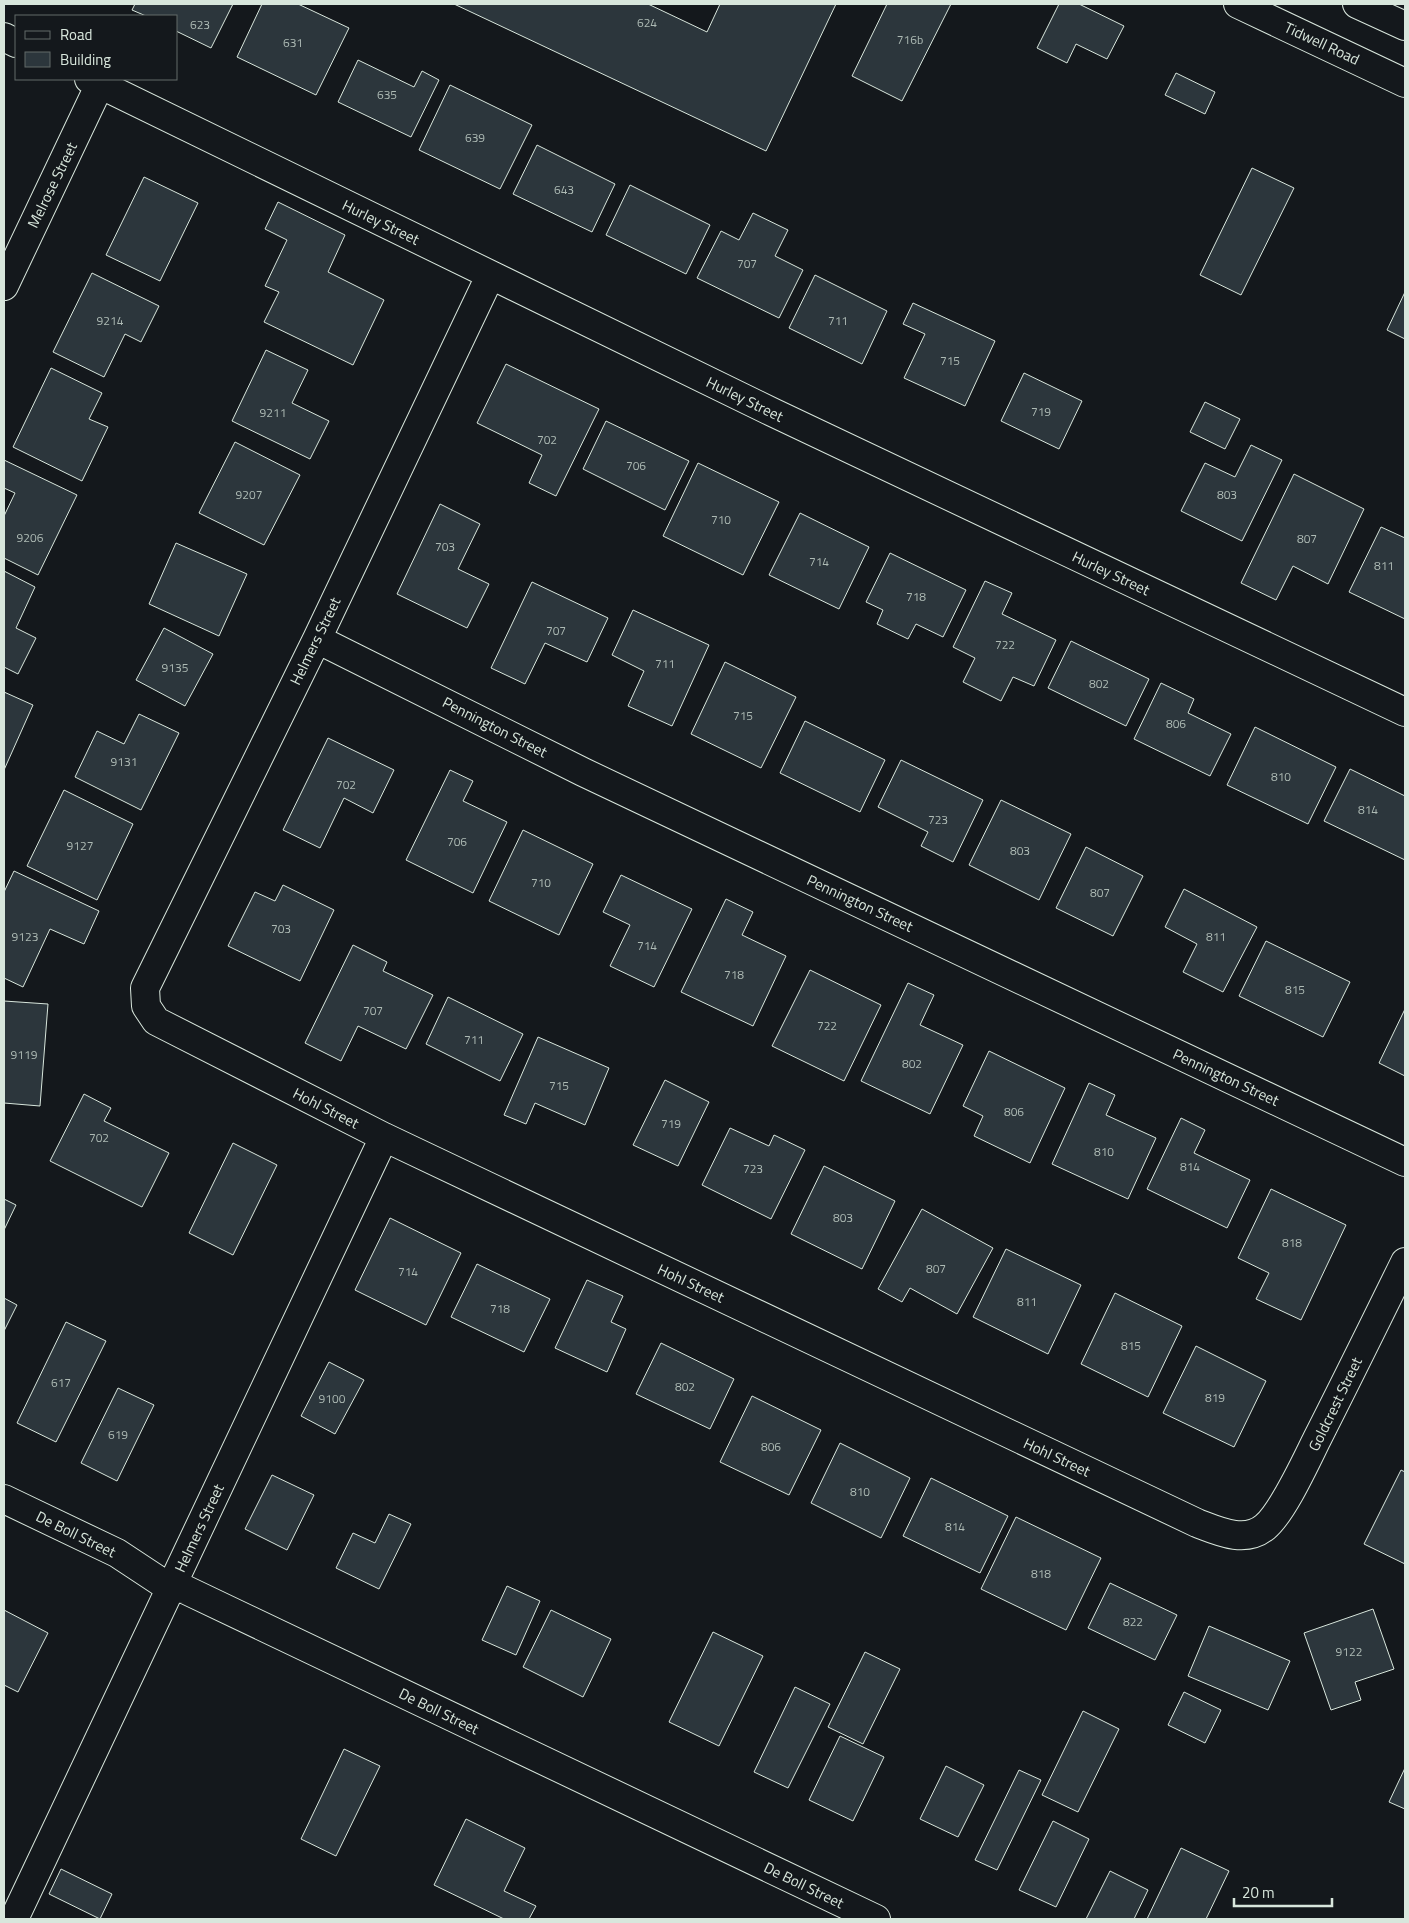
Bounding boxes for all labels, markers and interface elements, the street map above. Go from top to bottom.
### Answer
house number: 624 [637,13,657,32]
legend [15,15,178,80]
house number: 623 [190,15,210,34]
street label: Tidwell Road [1281,16,1363,70]
text: Road [60,23,92,46]
house number: 716b [897,30,923,49]
house number: 631 [283,33,303,52]
text: Building [60,48,111,71]
house number: 635 [377,85,397,104]
house number: 639 [465,128,485,147]
street label: Melrose Street [21,137,83,232]
house number: 643 [554,180,574,199]
street label: Hurley Street [338,193,424,251]
house number: 707 [737,254,757,273]
house number: 9214 [97,311,124,330]
house number: 711 [828,311,848,330]
house number: 715 [940,351,960,370]
street label: Hurley Street [702,370,788,428]
house number: 719 [1031,402,1051,421]
house number: 9211 [260,403,286,422]
house number: 702 [537,430,557,449]
house number: 706 [626,456,646,475]
house number: 9207 [236,485,262,504]
house number: 803 [1217,485,1237,504]
house number: 710 [711,510,731,529]
house number: 9206 [17,528,44,547]
house number: 807 [1297,529,1317,548]
house number: 703 [435,537,455,556]
street label: Hurley Street [1068,545,1154,601]
house number: 714 [809,552,829,571]
house number: 811 [1374,556,1394,575]
house number: 718 [906,587,926,606]
street label: Helmers Street [284,592,347,689]
house number: 707 [546,621,566,640]
house number: 722 [995,635,1015,654]
house number: 711 [655,654,675,673]
house number: 9135 [162,658,189,677]
house number: 802 [1089,674,1109,693]
street label: Pennington Street [439,691,552,764]
house number: 715 [733,706,753,725]
house number: 806 [1166,714,1186,733]
house number: 9131 [111,752,137,771]
house number: 810 [1271,767,1291,786]
house number: 702 [336,775,356,794]
house number: 814 [1358,800,1378,819]
house number: 723 [928,810,948,829]
house number: 706 [447,832,467,851]
house number: 9127 [67,836,93,855]
house number: 803 [1010,841,1030,860]
street label: Pennington Street [803,868,918,938]
house number: 710 [531,873,551,892]
house number: 807 [1090,883,1110,902]
house number: 703 [271,919,291,938]
house number: 9123 [12,927,38,946]
house number: 811 [1206,927,1226,946]
house number: 714 [637,936,657,955]
house number: 718 [724,965,744,984]
house number: 815 [1285,980,1305,999]
house number: 707 [363,1001,383,1020]
house number: 722 [817,1016,837,1035]
house number: 711 [464,1030,484,1049]
street label: Pennington Street [1169,1042,1284,1112]
house number: 9119 [11,1045,38,1064]
house number: 802 [902,1054,922,1073]
house number: 715 [549,1076,569,1095]
street label: Hohl Street [289,1082,364,1135]
house number: 806 [1004,1102,1024,1121]
house number: 719 [661,1114,681,1133]
house number: 702 [89,1128,109,1147]
house number: 810 [1094,1142,1114,1161]
house number: 814 [1180,1157,1200,1176]
house number: 723 [743,1159,763,1178]
house number: 803 [833,1208,853,1227]
house number: 818 [1282,1233,1302,1252]
street label: Hohl Street [654,1257,729,1309]
house number: 807 [926,1259,946,1278]
house number: 714 [398,1262,418,1281]
house number: 811 [1017,1292,1037,1311]
house number: 718 [490,1299,510,1318]
house number: 815 [1121,1336,1141,1355]
street label: Goldcrest Street [1302,1352,1368,1455]
house number: 617 [51,1373,71,1392]
house number: 802 [675,1377,695,1396]
house number: 819 [1205,1388,1225,1407]
house number: 9100 [319,1389,346,1408]
house number: 619 [108,1425,128,1444]
street label: Hohl Street [1020,1431,1095,1483]
house number: 806 [761,1437,781,1456]
street label: Helmers Street [168,1479,230,1576]
house number: 810 [850,1482,870,1501]
street label: De Boll Street [32,1505,121,1564]
house number: 814 [945,1517,965,1536]
house number: 818 [1031,1564,1051,1583]
house number: 822 [1123,1612,1143,1631]
house number: 9122 [1336,1642,1362,1661]
street label: De Boll Street [395,1682,484,1741]
street label: De Boll Street [760,1856,849,1915]
scale bar [1234,1876,1332,1908]
text: 20 m [1242,1881,1275,1904]

